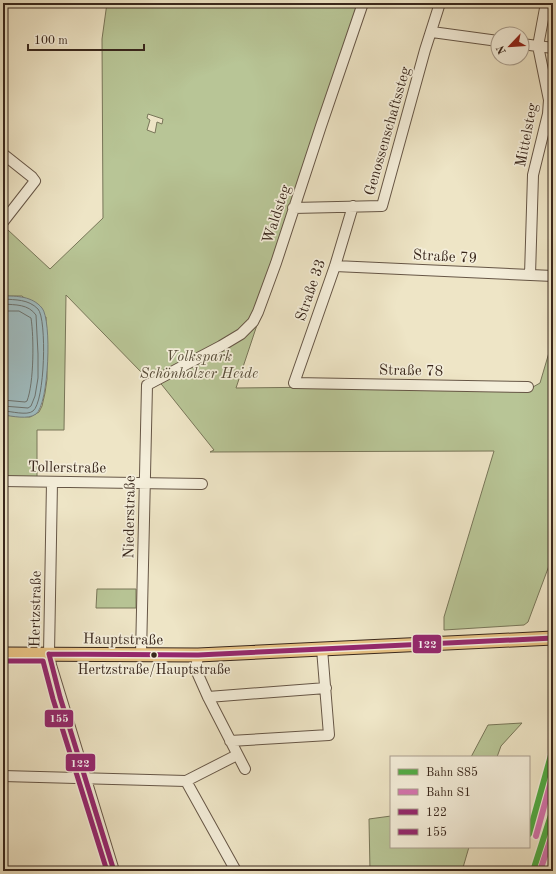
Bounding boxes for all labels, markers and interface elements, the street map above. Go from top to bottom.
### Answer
scale bar [28,26,144,52]
north arrow [490,26,530,66]
text: 100 m [34,35,68,47]
text: N [495,43,509,56]
street label: Genossenschaftssteg [363,65,414,198]
street label: Mittelsteg [514,102,541,169]
street label: Waldsteg [261,183,294,246]
street label: Straße 79 [412,248,478,267]
street label: Straße 33 [294,258,329,323]
park label: Volkspark Schönholzer Heide [140,350,258,382]
street label: Straße 78 [379,363,443,380]
street label: Tollerstraße [28,460,106,477]
street label: Niederstraße [122,475,139,559]
street label: Hertzstraße [28,570,45,648]
street label: Hauptstraße [83,632,163,649]
line badge: 122 [412,634,442,654]
text: 122 [417,640,437,651]
marker: Hertzstraße/Hauptstraße [149,650,159,660]
place label: Hertzstraße/Hauptstraße [77,663,231,677]
line badge: 155 [44,709,74,728]
text: 155 [49,714,69,725]
line badge: 122 [65,753,96,772]
legend [390,756,530,848]
text: 122 [70,759,90,770]
text: Bahn S85 [426,766,478,779]
text: Bahn S1 [426,787,471,799]
text: 122 [426,807,447,819]
text: 155 [426,826,447,839]

